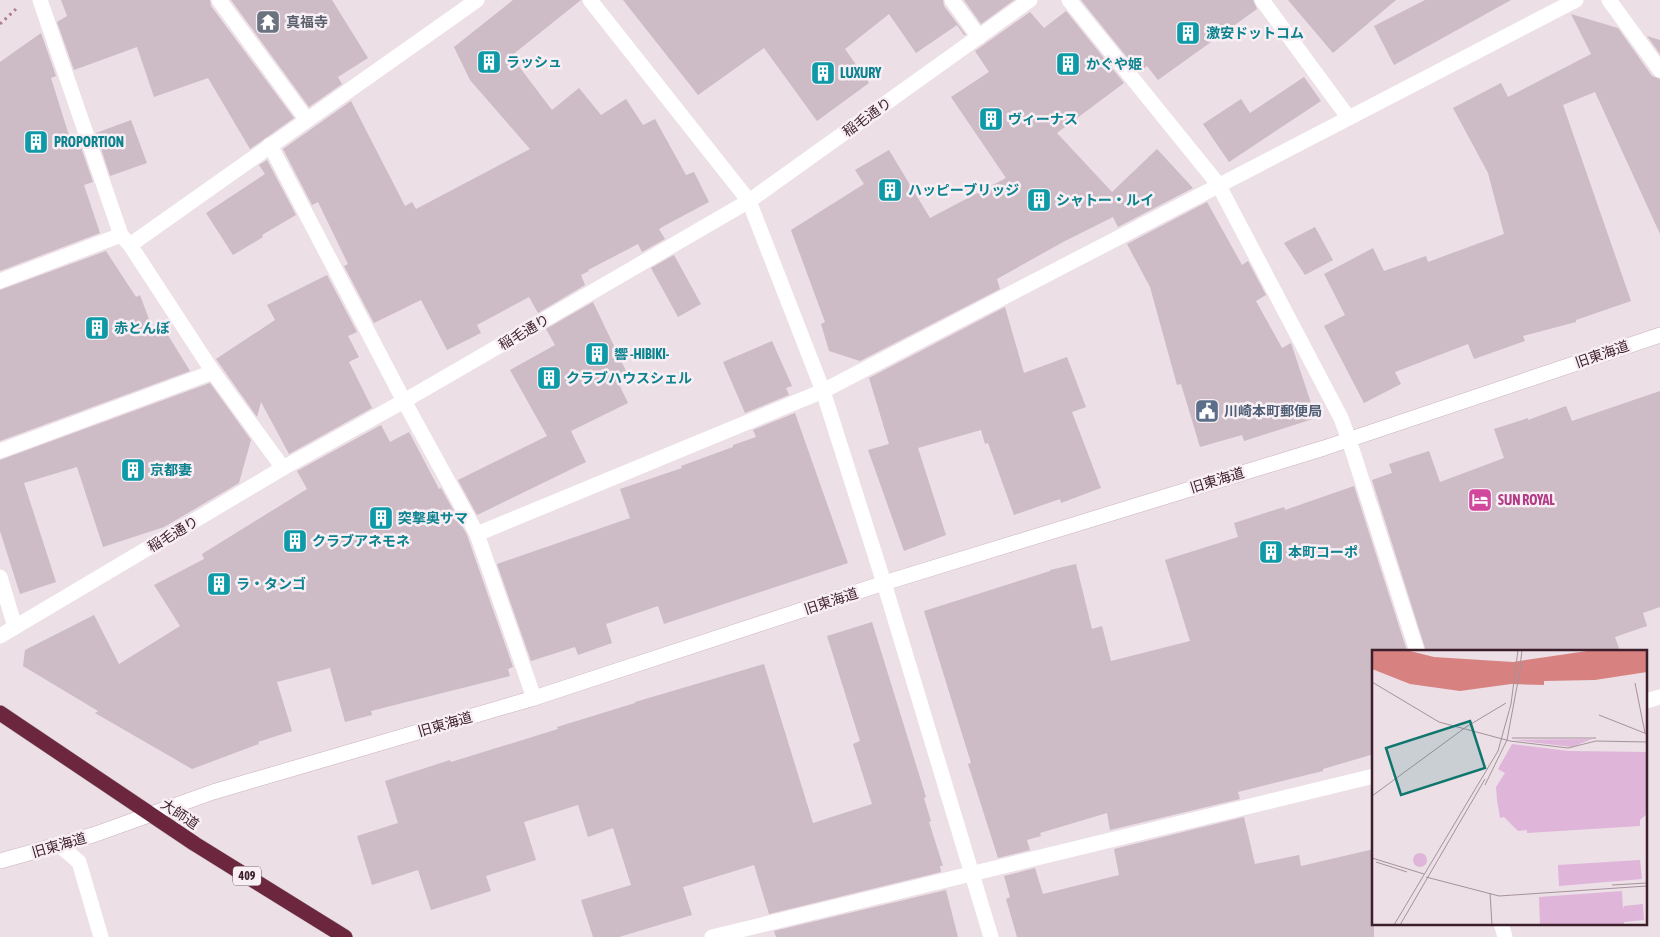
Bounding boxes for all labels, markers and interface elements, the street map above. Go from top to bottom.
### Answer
temple icon: 真福寺 [255,9,281,35]
place label: 真福寺 [286,14,328,30]
building icon: 激安ドットコム [1175,20,1201,46]
place label: 激安ドットコム [1206,25,1304,41]
building icon: ラッシュ [476,49,502,75]
building icon: かぐや姫 [1055,51,1081,77]
place label: ラッシュ [506,54,562,70]
place label: かぐや姫 [1086,56,1142,72]
building icon: LUXURY [810,60,836,86]
place label: LUXURY [840,65,882,81]
street label: 稲毛通り [839,94,895,140]
building icon: ヴィーナス [978,106,1004,132]
place label: ヴィーナス [1008,111,1078,127]
building icon: PROPORTION [23,129,49,155]
place label: PROPORTION [54,134,124,150]
building icon: ハッピーブリッジ [877,177,903,203]
place label: ハッピーブリッジ [908,182,1019,198]
building icon: シャトー・ルイ [1026,187,1052,213]
place label: シャトー・ルイ [1056,192,1154,208]
street label: 稲毛通り [496,311,552,353]
building icon: 赤とんぼ [84,315,110,341]
place label: 赤とんぼ [114,320,170,336]
street label: 旧東海道 [1573,337,1631,371]
building icon: 響 -HIBIKI- [584,341,610,367]
place label: 響 -HIBIKI- [614,346,670,362]
building icon: クラブハウスシェル [536,365,562,391]
place label: クラブハウスシェル [566,370,692,386]
public building icon: 川崎本町郵便局 [1194,398,1220,424]
place label: 川崎本町郵便局 [1224,403,1322,419]
building icon: 京都妻 [120,457,146,483]
place label: 京都妻 [150,462,192,478]
street label: 旧東海道 [1188,464,1246,496]
hotel icon: SUN ROYAL [1467,487,1493,513]
place label: SUN ROYAL [1498,492,1555,508]
building icon: 突撃奥サマ [368,505,394,531]
place label: 突撃奥サマ [398,510,468,526]
street label: 稲毛通り [145,513,201,555]
building icon: クラブアネモネ [282,528,308,554]
place label: クラブアネモネ [312,533,410,549]
building icon: 本町コーポ [1258,539,1284,565]
place label: 本町コーポ [1288,544,1358,560]
building icon: ラ・タンゴ [206,571,232,597]
place label: ラ・タンゴ [236,576,306,592]
street label: 旧東海道 [802,585,860,617]
inset map [1372,650,1648,924]
street label: 旧東海道 [416,709,474,739]
street label: 大師道 [158,796,202,832]
street label: 旧東海道 [30,830,88,860]
road number: 409 [233,866,261,886]

